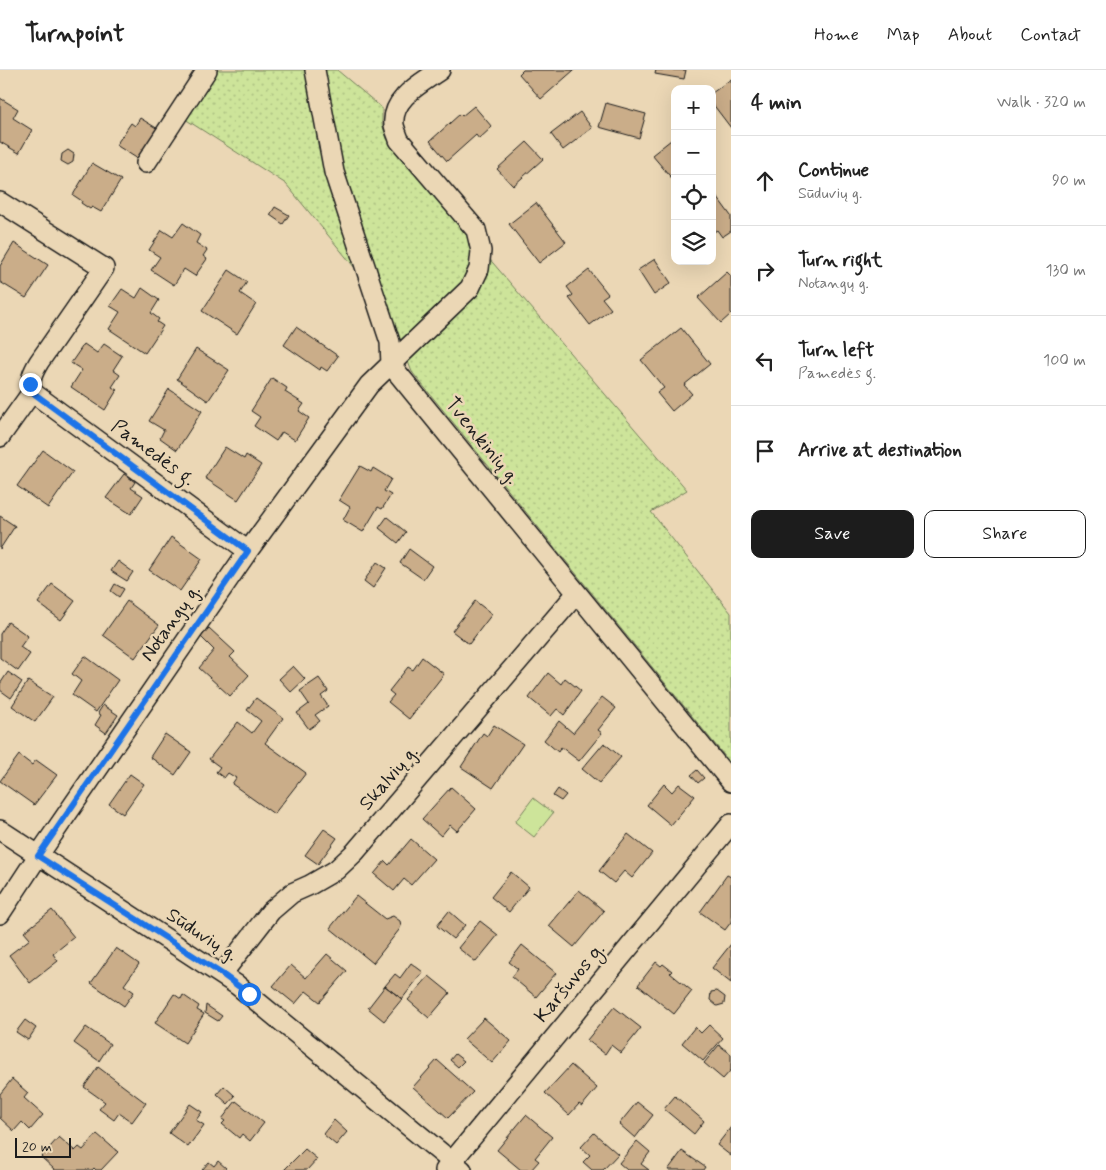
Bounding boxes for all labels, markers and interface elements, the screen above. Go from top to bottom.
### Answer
text: Turnpoint [25,19,125,50]
text: Home [814,23,859,47]
text: Map [887,23,920,47]
text: About [948,23,992,47]
text: Contact [1020,23,1081,47]
map controls [671,85,716,265]
button: + [671,85,716,130]
text: 4 min [751,89,802,117]
text: Walk · 320 m [997,92,1086,113]
button: − [671,130,716,175]
text: Continue [798,158,869,183]
icon: ahead [751,167,779,195]
text: 90 m [1052,170,1086,191]
button: locate [671,175,716,220]
text: Sūduvių g. [798,183,862,204]
button: layers [671,220,716,265]
text: Turn right [798,248,882,273]
icon: right [751,257,779,285]
text: 130 m [1045,260,1086,281]
text: Notangų g. [798,273,869,294]
text: Turn left [798,338,874,363]
icon: left [751,347,779,375]
text: 100 m [1043,350,1086,371]
text: Pamedės g. [798,363,876,384]
route end [19,373,42,396]
street label: Tvenkinių g. [438,392,526,490]
street label: Pamedės g. [104,413,200,494]
icon: arrive [751,437,779,465]
text: Arrive at destination [798,438,962,463]
button: Save [751,510,914,558]
button: Share [924,510,1086,558]
street label: Notangų g. [135,579,207,667]
street label: Skalvių g. [353,740,425,816]
street label: Sūduvių g. [161,902,243,968]
street label: Karšuvos g. [528,937,612,1029]
route start [238,983,261,1006]
scale bar [15,1135,71,1158]
text: 20 m [22,1138,52,1156]

